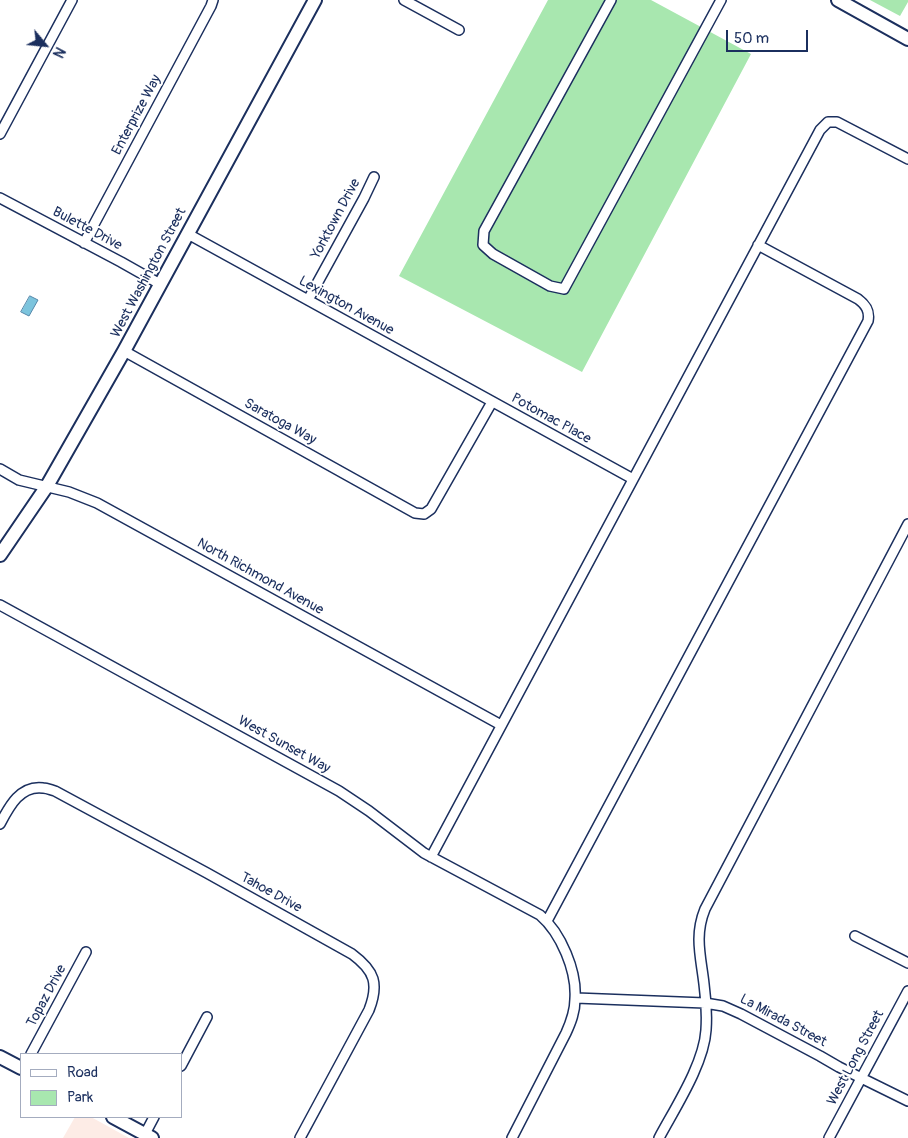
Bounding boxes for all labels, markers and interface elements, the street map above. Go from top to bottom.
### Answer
north arrow [20,20,70,70]
scale bar [728,20,810,52]
text: 50 m [734,29,769,48]
text: N [49,44,68,60]
street label: Enterprize Way [109,72,165,158]
street label: Yorktown Drive [308,176,364,262]
street label: Bulette Drive [49,204,125,254]
street label: West Washington Street [108,205,190,341]
street label: Lexington Avenue [296,273,396,339]
street label: Potomac Place [508,390,594,448]
street label: Saratoga Way [241,395,319,449]
street label: North Richmond Avenue [194,535,326,619]
street label: West Sunset Way [235,713,333,777]
street label: Tahoe Drive [237,869,305,917]
street label: Topaz Drive [24,962,70,1030]
street label: La Mirada Street [737,991,829,1051]
street label: West Long Street [824,1008,888,1108]
legend [20,1053,182,1118]
text: Road [67,1063,98,1082]
text: Park [67,1088,93,1107]

